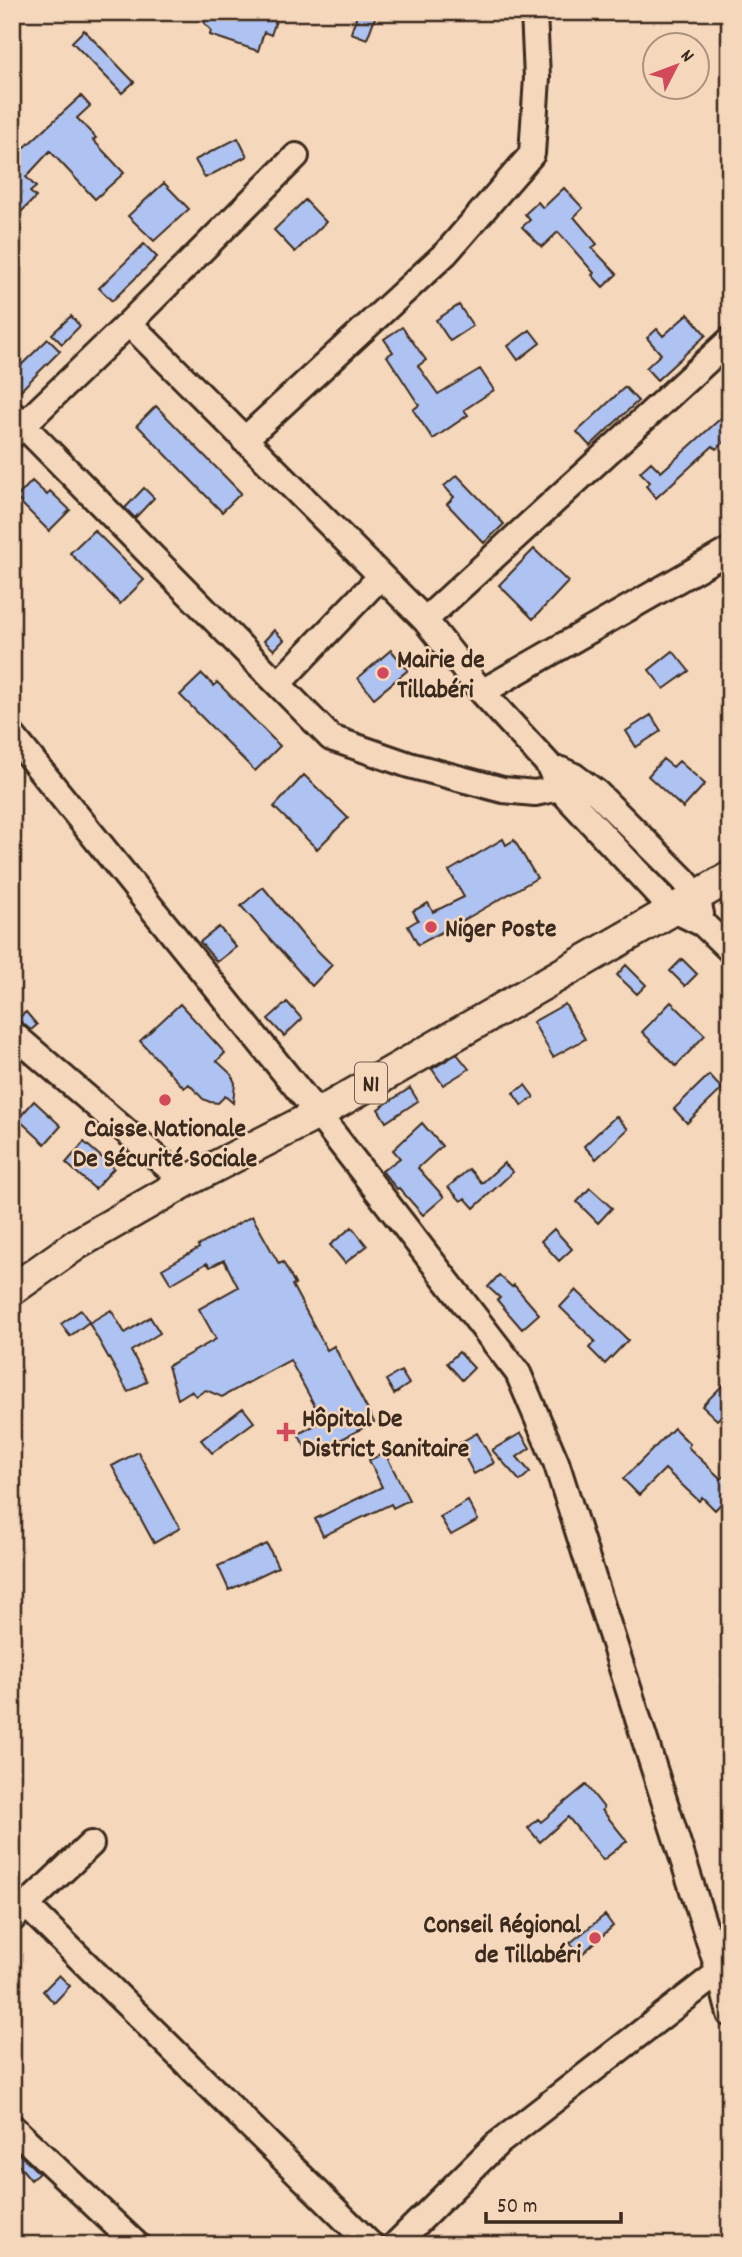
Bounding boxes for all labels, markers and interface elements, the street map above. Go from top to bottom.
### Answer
north arrow [640,32,710,102]
text: N [673,44,699,69]
place label: Mairie de Tillabéri [397,643,485,710]
marker: Mairie de Tillabéri [375,665,391,681]
place label: Niger Poste [445,912,556,949]
marker: Niger Poste [423,919,439,935]
road number: N1 [355,1063,387,1104]
marker: Caisse Nationale De Sécurité Sociale [157,1092,173,1108]
place label: Caisse Nationale De Sécurité Sociale [73,1112,257,1179]
place label: Hôpital De District Sanitaire [302,1402,469,1469]
marker: Hôpital De District Sanitaire [276,1422,296,1442]
place label: Conseil Régional de Tillabéri [423,1908,582,1975]
marker: Conseil Régional de Tillabéri [587,1930,603,1946]
scale bar [486,2180,621,2224]
text: 50 m [497,2193,537,2223]

